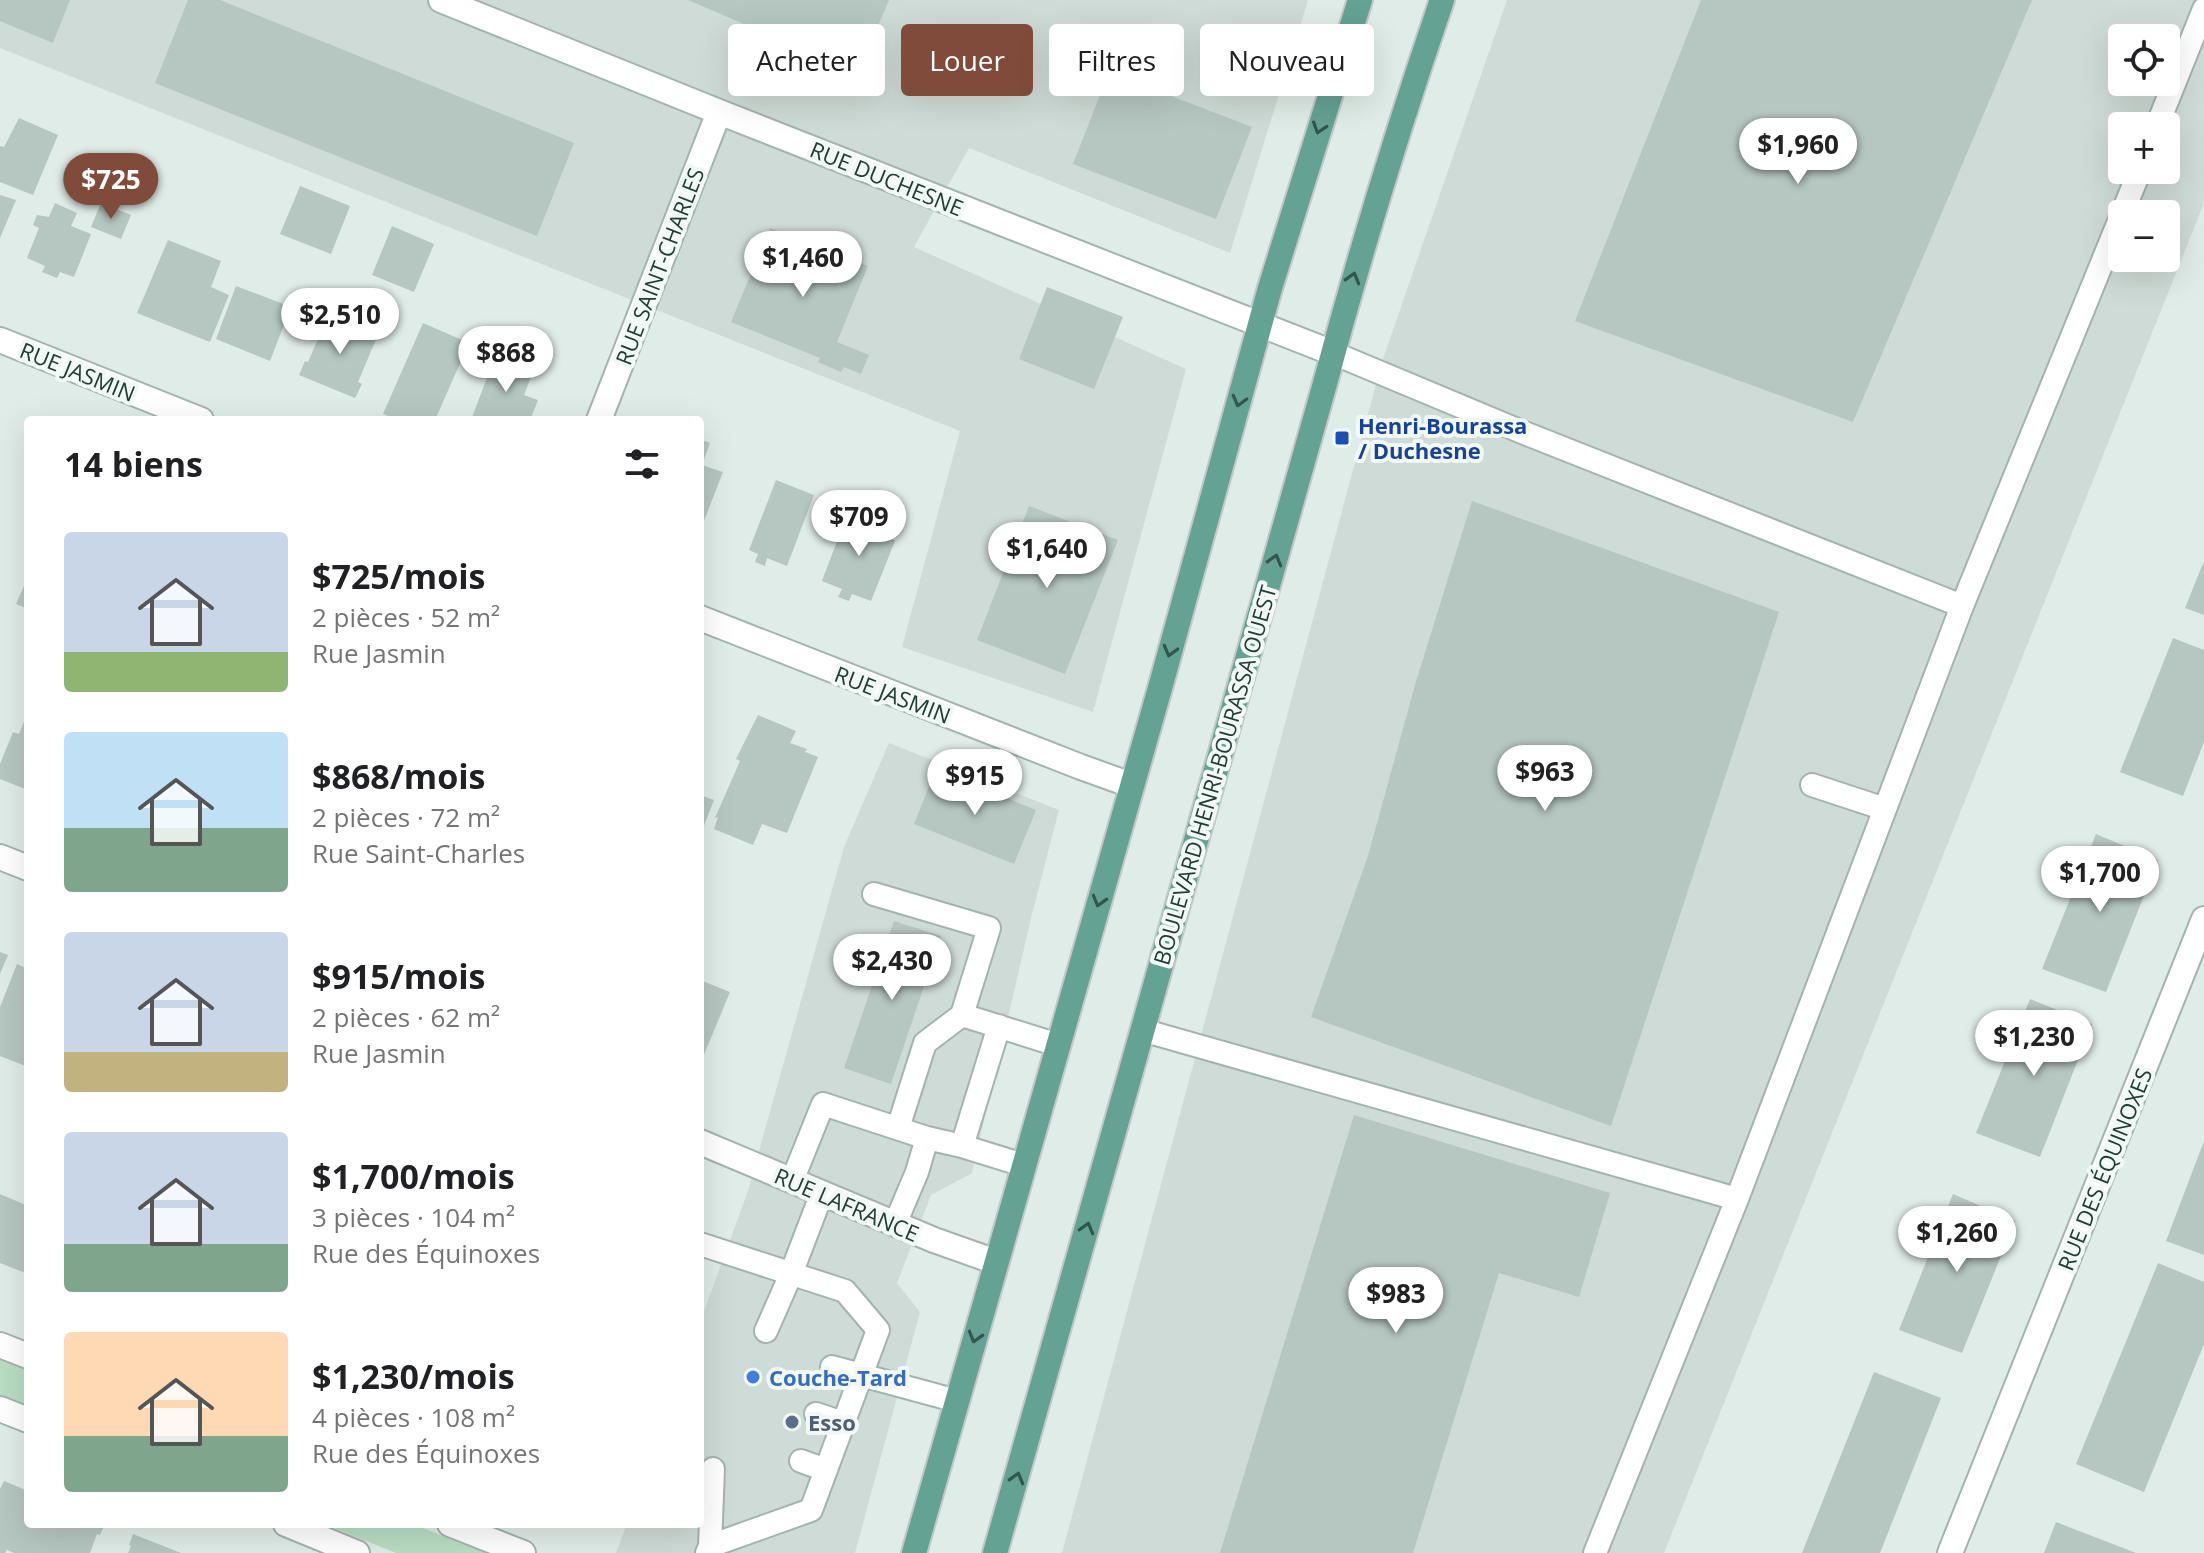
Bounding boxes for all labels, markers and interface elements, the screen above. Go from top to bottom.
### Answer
chip: Acheter [728,24,885,96]
chip: Louer [901,24,1033,96]
chip: Filtres [1049,24,1184,96]
chip: Nouveau [1200,24,1374,96]
map controls [2108,24,2180,272]
button: locate [2108,24,2180,96]
button: + [2108,112,2180,184]
pin: $1,960 [1733,118,1863,186]
one-way arrow [1312,120,1328,134]
text: $1,960 [1757,126,1839,162]
street label: RUE DUCHESNE [806,134,968,222]
pin: $725 [64,153,158,221]
text: $725 [81,161,141,197]
street label: RUE SAINT-CHARLES [608,163,710,369]
button: − [2108,200,2180,272]
pin: $1,460 [738,231,868,299]
text: $1,460 [762,239,844,275]
one-way arrow [1344,272,1360,286]
pin: $2,510 [275,288,405,356]
text: $2,510 [299,296,381,332]
pin: $868 [459,326,553,394]
street label: RUE JASMIN [16,334,140,408]
text: $868 [476,334,536,370]
one-way arrow [1232,393,1248,407]
place label: Henri-Bourassa / Duchesne [1358,410,1527,465]
marker: Henri-Bourassa / Duchesne [1333,429,1351,447]
text: 14 biens [64,441,203,487]
icon: filters [620,442,664,486]
pin: $709 [812,490,906,558]
text: $709 [829,498,889,534]
pin: $1,640 [982,522,1112,590]
text: $1,640 [1006,530,1088,566]
text: $725/mois [312,553,486,599]
one-way arrow [1266,553,1283,567]
icon: home [128,564,224,660]
street label: BOULEVARD HENRI-BOURASSA OUEST [1145,582,1283,968]
text: 2 pièces · 52 m² [312,599,500,635]
text: Rue Jasmin [312,635,446,671]
one-way arrow [1163,644,1179,658]
street label: RUE JASMIN [831,658,955,730]
pin: $963 [1498,745,1592,813]
pin: $915 [928,749,1022,817]
text: $868/mois [312,753,486,799]
text: $963 [1515,753,1575,789]
text: $915 [945,757,1005,793]
icon: home [128,764,224,860]
text: 2 pièces · 72 m² [312,799,500,835]
text: Rue Saint-Charles [312,835,525,871]
pin: $1,700 [2035,846,2165,914]
text: $1,700 [2059,854,2141,890]
one-way arrow [1092,894,1108,908]
pin: $2,430 [827,934,957,1002]
text: $2,430 [851,942,933,978]
text: $915/mois [312,953,486,999]
icon: home [128,964,224,1060]
text: 2 pièces · 62 m² [312,999,500,1035]
pin: $1,230 [1969,1010,2099,1078]
text: $1,230 [1993,1018,2075,1054]
text: Rue Jasmin [312,1035,446,1071]
street label: RUE DES ÉQUINOXES [2050,1063,2158,1275]
text: $1,700/mois [312,1153,515,1199]
street label: RUE LAFRANCE [770,1160,924,1248]
icon: home [128,1164,224,1260]
text: 3 pièces · 104 m² [312,1199,515,1235]
pin: $1,260 [1892,1206,2022,1274]
text: $1,260 [1916,1214,1998,1250]
one-way arrow [1078,1221,1094,1235]
text: Rue des Équinoxes [312,1235,540,1271]
pin: $983 [1349,1267,1443,1335]
text: $983 [1366,1275,1426,1311]
one-way arrow [968,1330,984,1344]
text: $1,230/mois [312,1353,515,1399]
place label: Couche-Tard [769,1362,907,1392]
icon: home [128,1364,224,1460]
marker: Couche-Tard [744,1368,762,1386]
text: 4 pièces · 108 m² [312,1399,515,1435]
place label: Esso [808,1407,856,1437]
marker: Esso [783,1413,801,1431]
text: Rue des Équinoxes [312,1435,540,1471]
one-way arrow [1008,1472,1024,1486]

